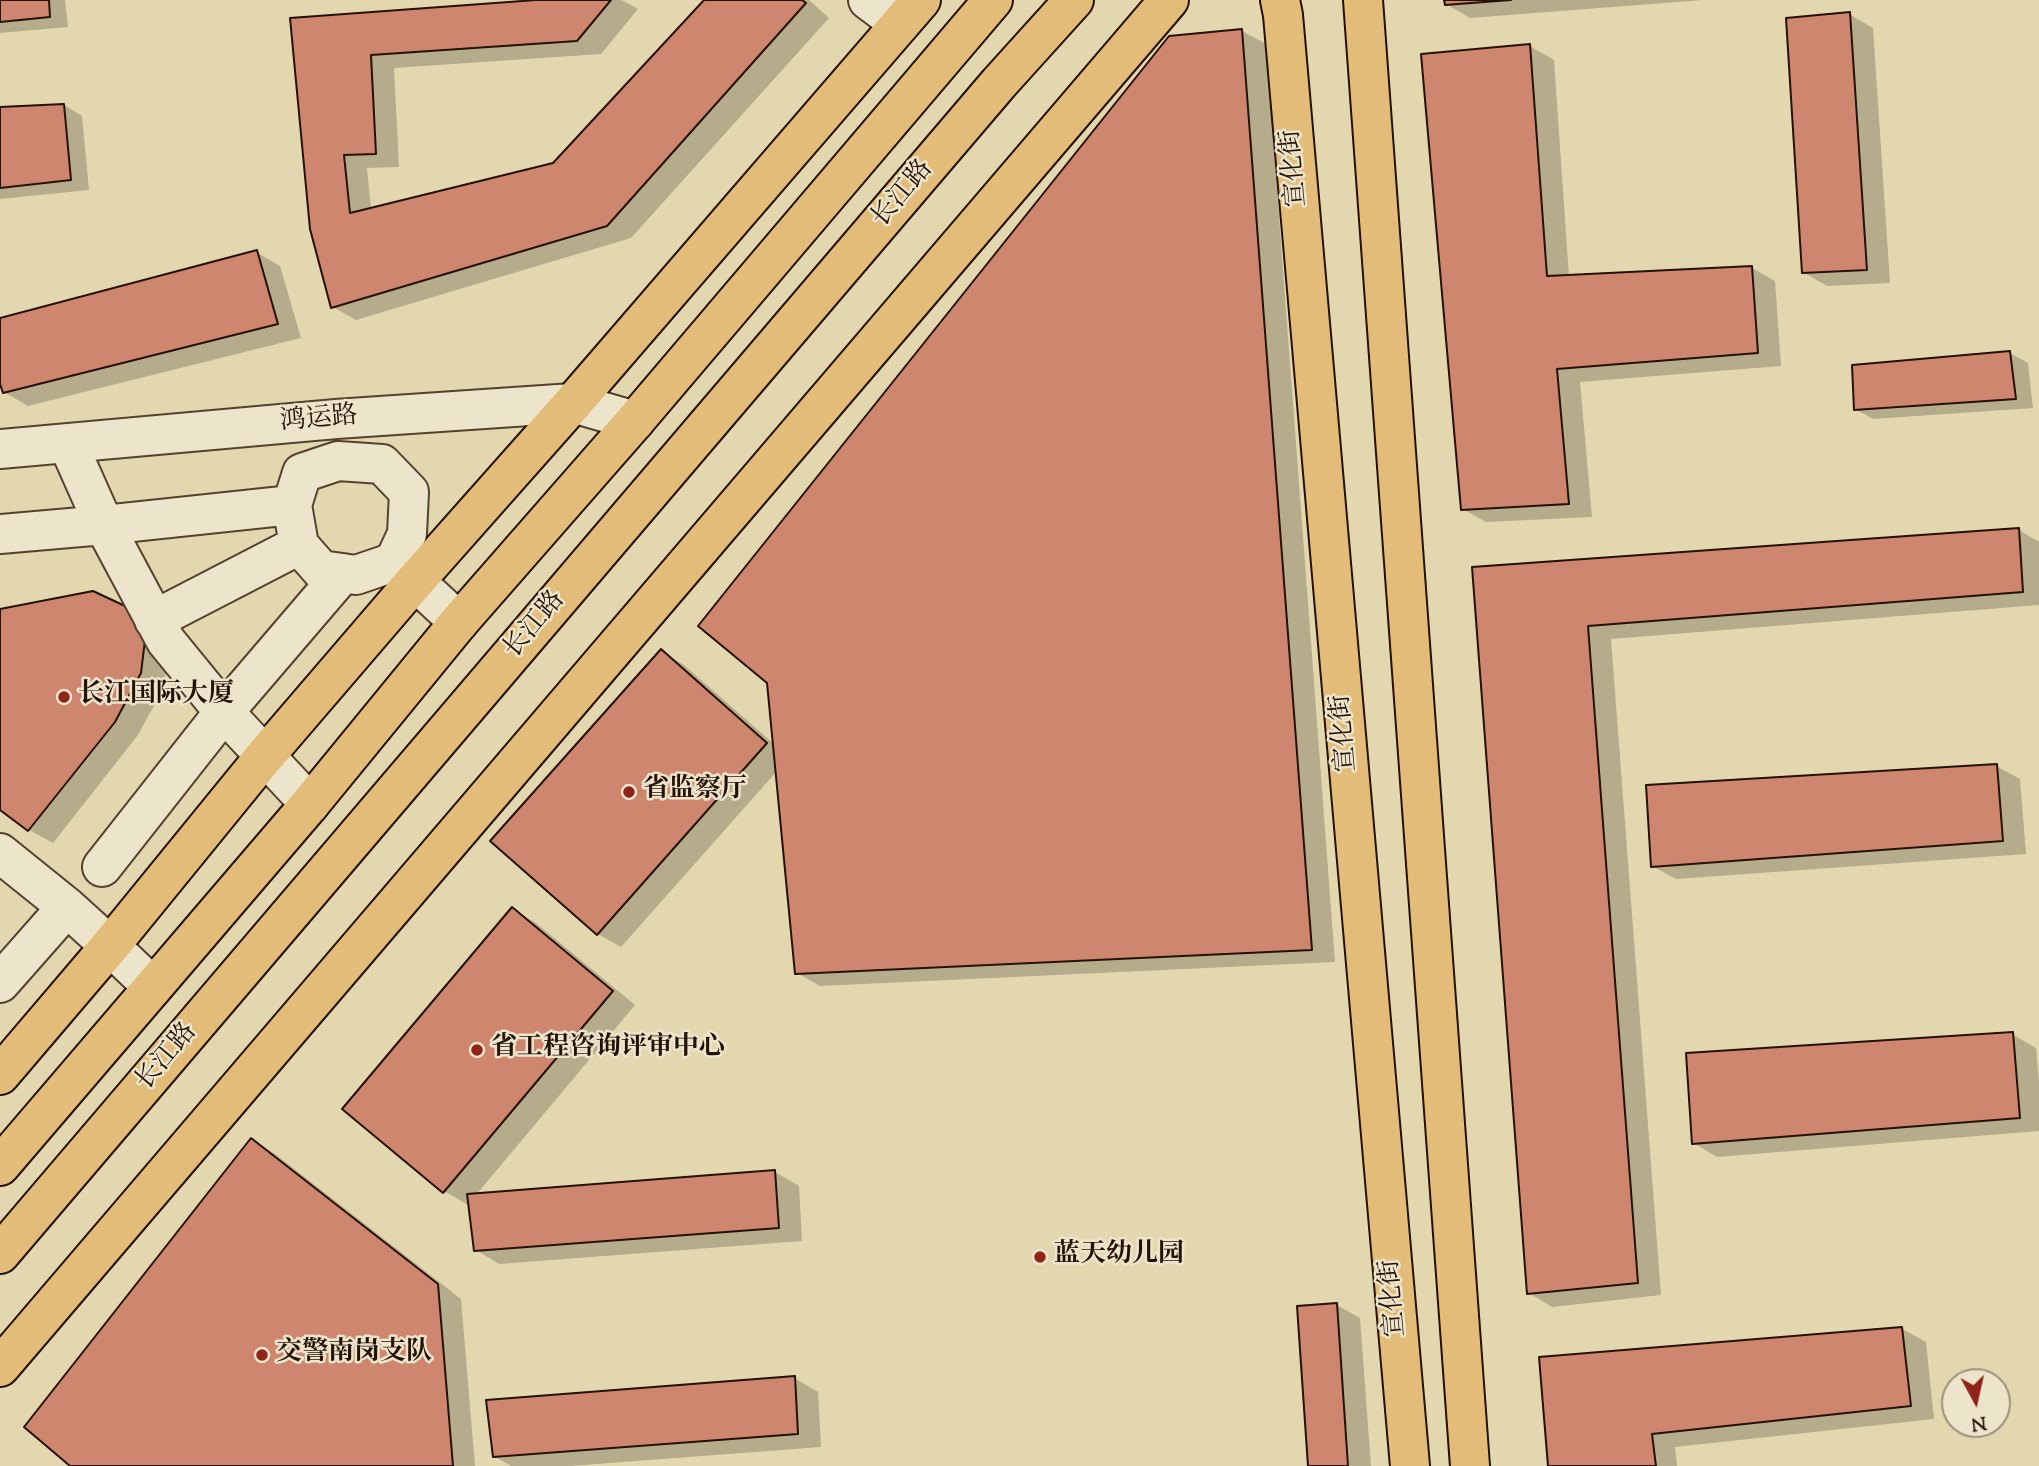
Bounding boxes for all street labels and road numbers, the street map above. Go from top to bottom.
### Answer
street label: 宣化街 [1277,128,1315,208]
street label: 长江路 [867,155,941,235]
street label: 鸿运路 [279,402,359,440]
street label: 长江路 [499,586,573,666]
street label: 宣化街 [1327,693,1365,773]
street label: 长江路 [131,1018,205,1098]
street label: 宣化街 [1376,1258,1414,1338]

